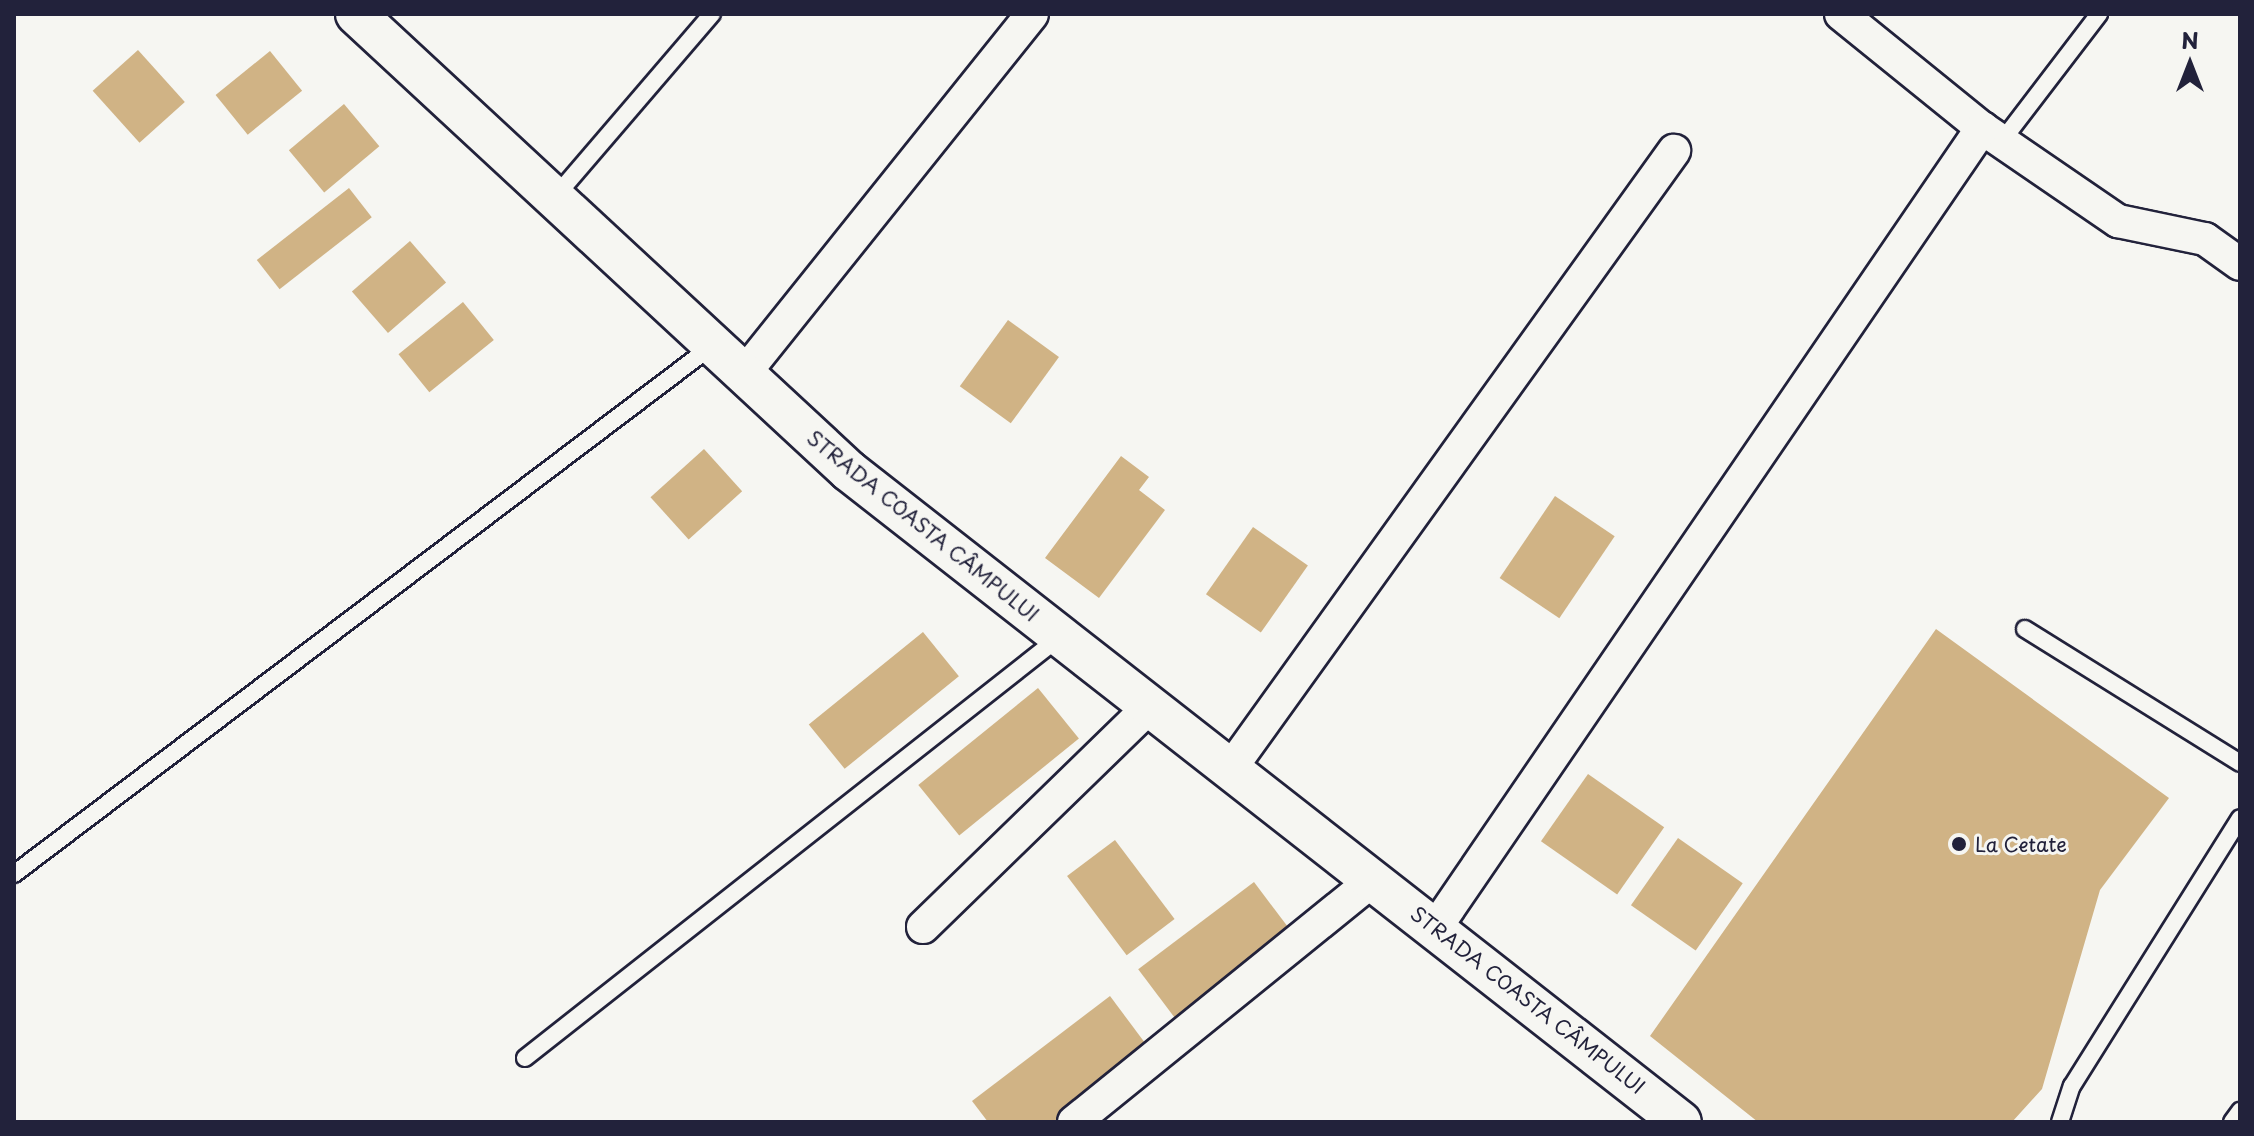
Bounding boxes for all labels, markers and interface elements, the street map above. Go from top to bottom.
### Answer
text: N [2181,23,2199,56]
north arrow [2150,24,2230,104]
street label: STRADA COASTA CÂMPULUI [801,424,1045,628]
place label: La Cetate [1975,832,2069,856]
marker: La Cetate [1950,835,1968,853]
street label: STRADA COASTA CÂMPULUI [1405,900,1651,1100]

